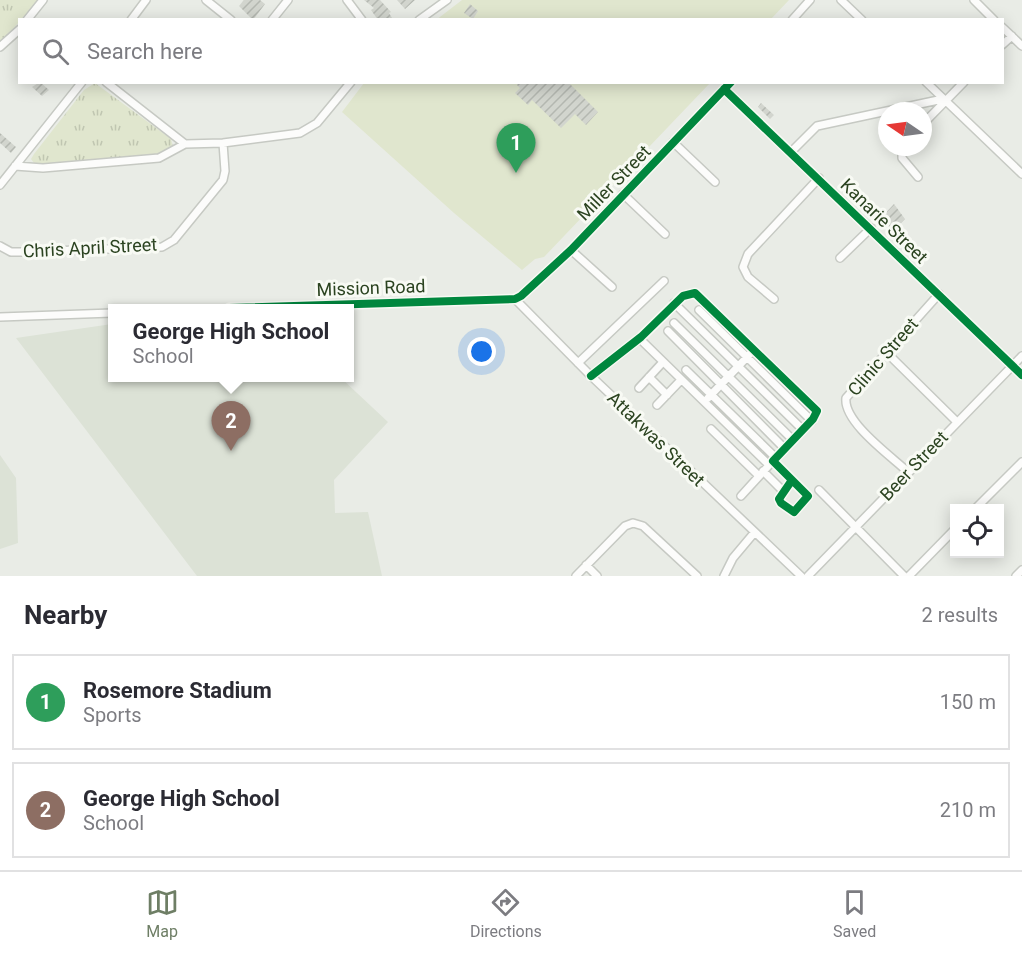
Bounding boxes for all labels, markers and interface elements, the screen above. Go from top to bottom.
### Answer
search box [18,18,1004,84]
icon: search [39,35,72,68]
text: Search here [87,39,203,64]
north arrow [878,102,932,156]
pin: 1 [496,124,536,173]
street label: Miller Street [573,141,655,225]
street label: Kanarie Street [836,174,932,267]
street label: Chris April Street [22,233,158,262]
street label: Mission Road [316,275,426,300]
popup [108,304,354,382]
street label: Clinic Street [843,313,922,400]
text: George High School [133,319,329,344]
your location [467,337,496,366]
text: School [133,344,194,368]
street label: Attakwas Street [603,387,709,490]
pin: 2 [212,402,250,451]
street label: Beer Street [875,427,952,505]
map controls [950,504,1004,558]
button: locate [950,504,1004,558]
text: Nearby [24,600,107,630]
text: 2 results [922,603,998,627]
text: Rosemore Stadium [83,678,272,703]
text: 1 [40,690,51,714]
text: 150 m [940,690,996,714]
text: Sports [83,703,142,727]
text: George High School [83,786,280,811]
text: 2 [40,798,51,822]
text: 210 m [940,798,996,822]
text: School [83,811,144,835]
tab: Map [146,886,179,941]
tab: Directions [470,886,542,941]
tab: Saved [833,886,876,941]

